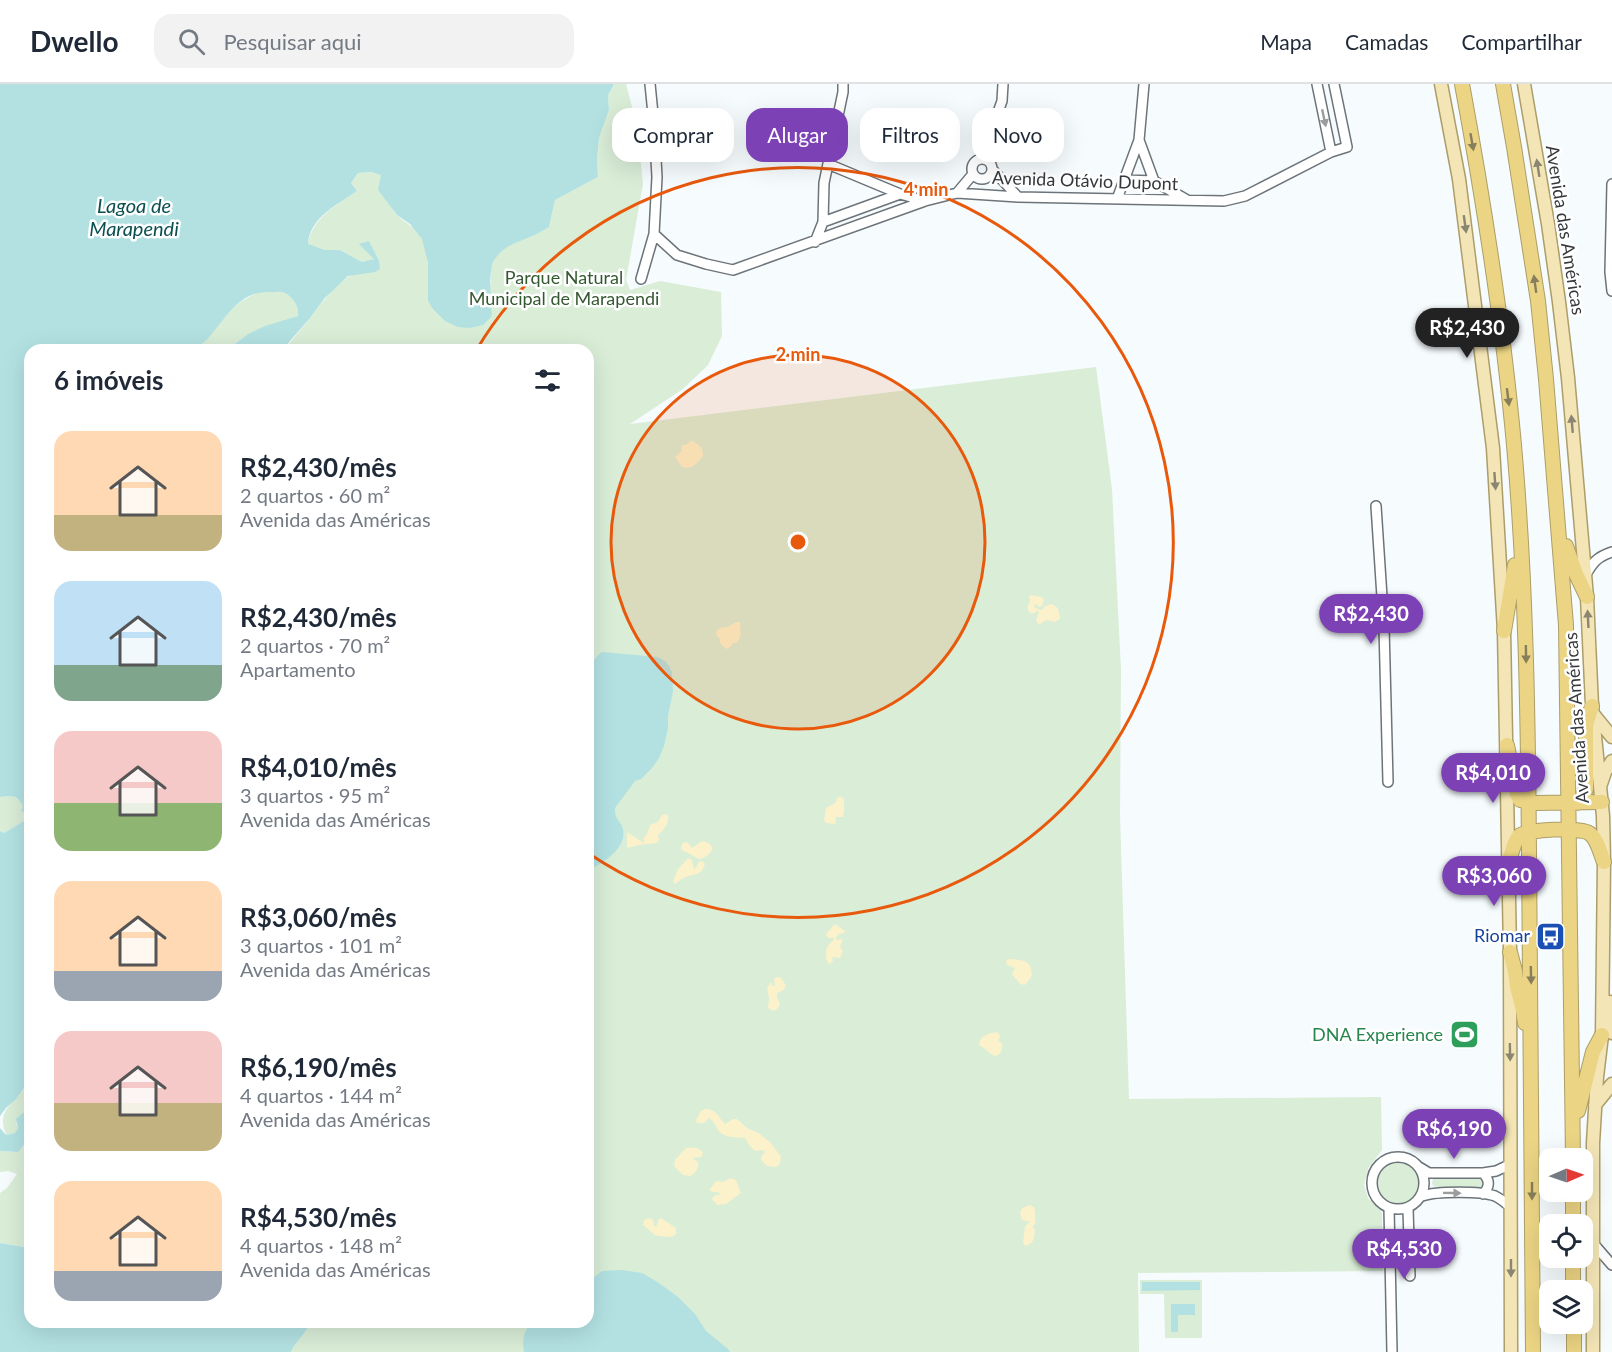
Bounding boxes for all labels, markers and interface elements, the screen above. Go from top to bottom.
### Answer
search box [154,14,574,68]
text: Dwello [30,24,118,58]
icon: search [175,25,208,58]
text: Pesquisar aqui [223,28,362,55]
text: Mapa [1260,29,1312,54]
text: Camadas [1345,29,1428,54]
text: Compartilhar [1461,29,1582,54]
chip: Comprar [612,108,734,162]
chip: Alugar [746,108,848,162]
chip: Filtros [860,108,960,162]
chip: Novo [972,108,1064,162]
one-way arrow [1320,109,1329,128]
one-way arrow [1468,132,1477,151]
street label: Avenida das Américas [1542,143,1590,316]
one-way arrow [1534,159,1543,178]
street label: Avenida Otávio Dupont [992,166,1179,194]
text: 4 min [904,178,948,200]
water label: Lagoa de Marapendi [89,193,179,240]
one-way arrow [1461,215,1470,234]
park label: Parque Natural Municipal de Marapendi [469,266,659,309]
one-way arrow [1531,274,1540,293]
pin: R$2,430 [1412,308,1522,359]
text: R$2,430 [1429,315,1505,339]
text: 2 min [776,343,820,365]
text: 6 imóveis [54,364,164,396]
icon: filters [531,364,564,397]
one-way arrow [1503,388,1513,407]
one-way arrow [1567,415,1577,434]
text: R$2,430/mês [240,451,397,483]
icon: home [102,455,174,527]
one-way arrow [1490,471,1499,490]
text: 2 quartos · 60 m² [240,483,390,507]
text: Avenida das Américas [240,507,431,531]
centre of rings [788,532,808,552]
pin: R$2,430 [1316,594,1426,645]
text: R$2,430/mês [240,601,397,633]
text: R$2,430 [1333,601,1409,625]
icon: home [102,605,174,677]
one-way arrow [1583,609,1592,628]
street label: Avenida das Américas [1559,632,1593,804]
text: 2 quartos · 70 m² [240,633,390,657]
one-way arrow [1521,645,1531,664]
text: Apartamento [240,657,356,681]
text: R$4,010/mês [240,751,397,783]
pin: R$4,010 [1438,753,1548,804]
icon: home [102,755,174,827]
text: R$4,010 [1455,760,1531,784]
text: 3 quartos · 95 m² [240,783,390,807]
text: Avenida das Américas [240,807,431,831]
pin: R$3,060 [1439,856,1549,907]
text: R$3,060 [1456,863,1532,887]
text: R$3,060/mês [240,901,397,933]
icon: home [102,905,174,977]
bus stop icon: Riomar [1535,920,1567,952]
place label: Riomar [1474,924,1530,946]
text: 3 quartos · 101 m² [240,933,402,957]
text: Avenida das Américas [240,957,431,981]
one-way arrow [1526,966,1536,985]
sports icon: DNA Experience [1448,1019,1480,1051]
place label: DNA Experience [1312,1023,1443,1045]
one-way arrow [1505,1043,1515,1062]
text: R$6,190/mês [240,1051,397,1083]
icon: home [102,1055,174,1127]
text: 4 quartos · 144 m² [240,1083,402,1107]
text: Avenida das Américas [240,1107,431,1131]
pin: R$6,190 [1399,1109,1509,1160]
text: R$6,190 [1416,1116,1492,1140]
north arrow [1539,1148,1593,1202]
map controls [1539,1148,1593,1334]
one-way arrow [1527,1182,1537,1201]
one-way arrow [1443,1188,1462,1198]
text: R$4,530/mês [240,1201,397,1233]
icon: home [102,1205,174,1277]
button: locate [1539,1214,1593,1268]
pin: R$4,530 [1349,1229,1459,1280]
text: 4 quartos · 148 m² [240,1233,402,1257]
text: R$4,530 [1366,1236,1442,1260]
text: Avenida das Américas [240,1257,431,1281]
one-way arrow [1506,1259,1516,1278]
button: layers [1539,1280,1593,1334]

